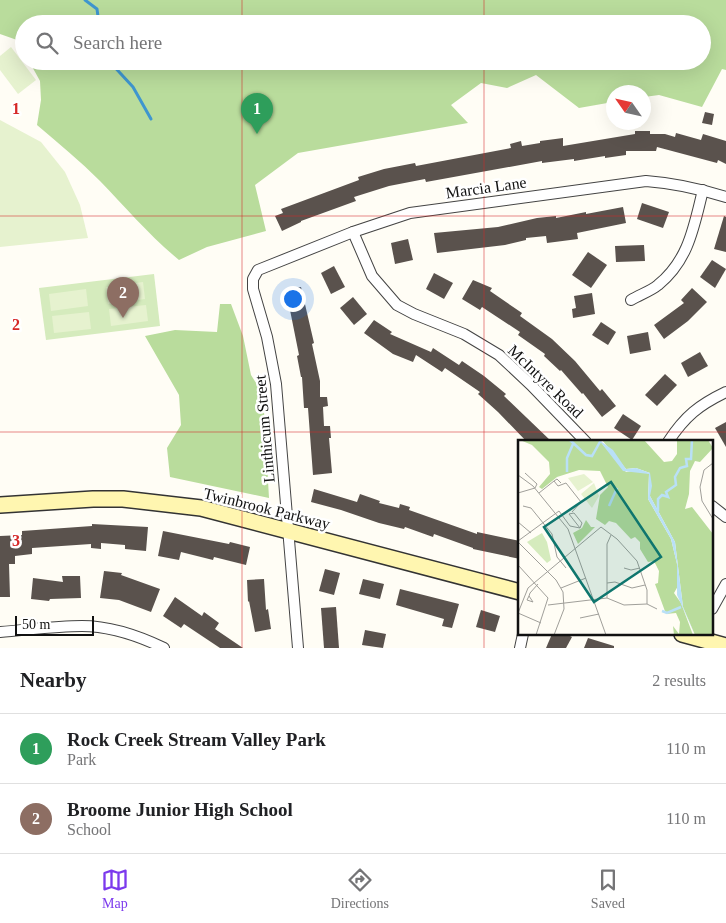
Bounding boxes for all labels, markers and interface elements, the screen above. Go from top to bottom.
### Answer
search box [15,15,711,70]
icon: search [33,29,61,57]
text: Search here [73,32,162,53]
north arrow [606,85,651,130]
pin: 1 [241,93,273,134]
text: 1 [12,100,20,117]
street label: Marcia Lane [445,173,527,202]
pin: 2 [107,277,139,318]
your location [280,286,306,312]
text: 2 [12,316,20,333]
street label: McIntyre Road [504,341,587,422]
street label: Linthicum Street [251,374,278,483]
inset map [518,440,714,636]
street label: Twinbrook Parkway [202,485,332,533]
text: 3 [12,532,20,549]
scale bar [15,613,94,636]
text: 50 m [22,617,50,632]
text: Nearby [20,668,87,692]
text: 2 results [652,672,706,689]
text: Rock Creek Stream Valley Park [67,729,326,750]
text: 1 [32,740,40,757]
text: 110 m [666,740,706,757]
text: Park [67,751,96,768]
text: Broome Junior High School [67,799,293,820]
text: 2 [32,810,40,827]
text: 110 m [666,810,706,827]
text: School [67,821,111,838]
tab: Map [101,866,129,912]
tab: Directions [331,866,389,912]
tab: Saved [591,866,625,912]

